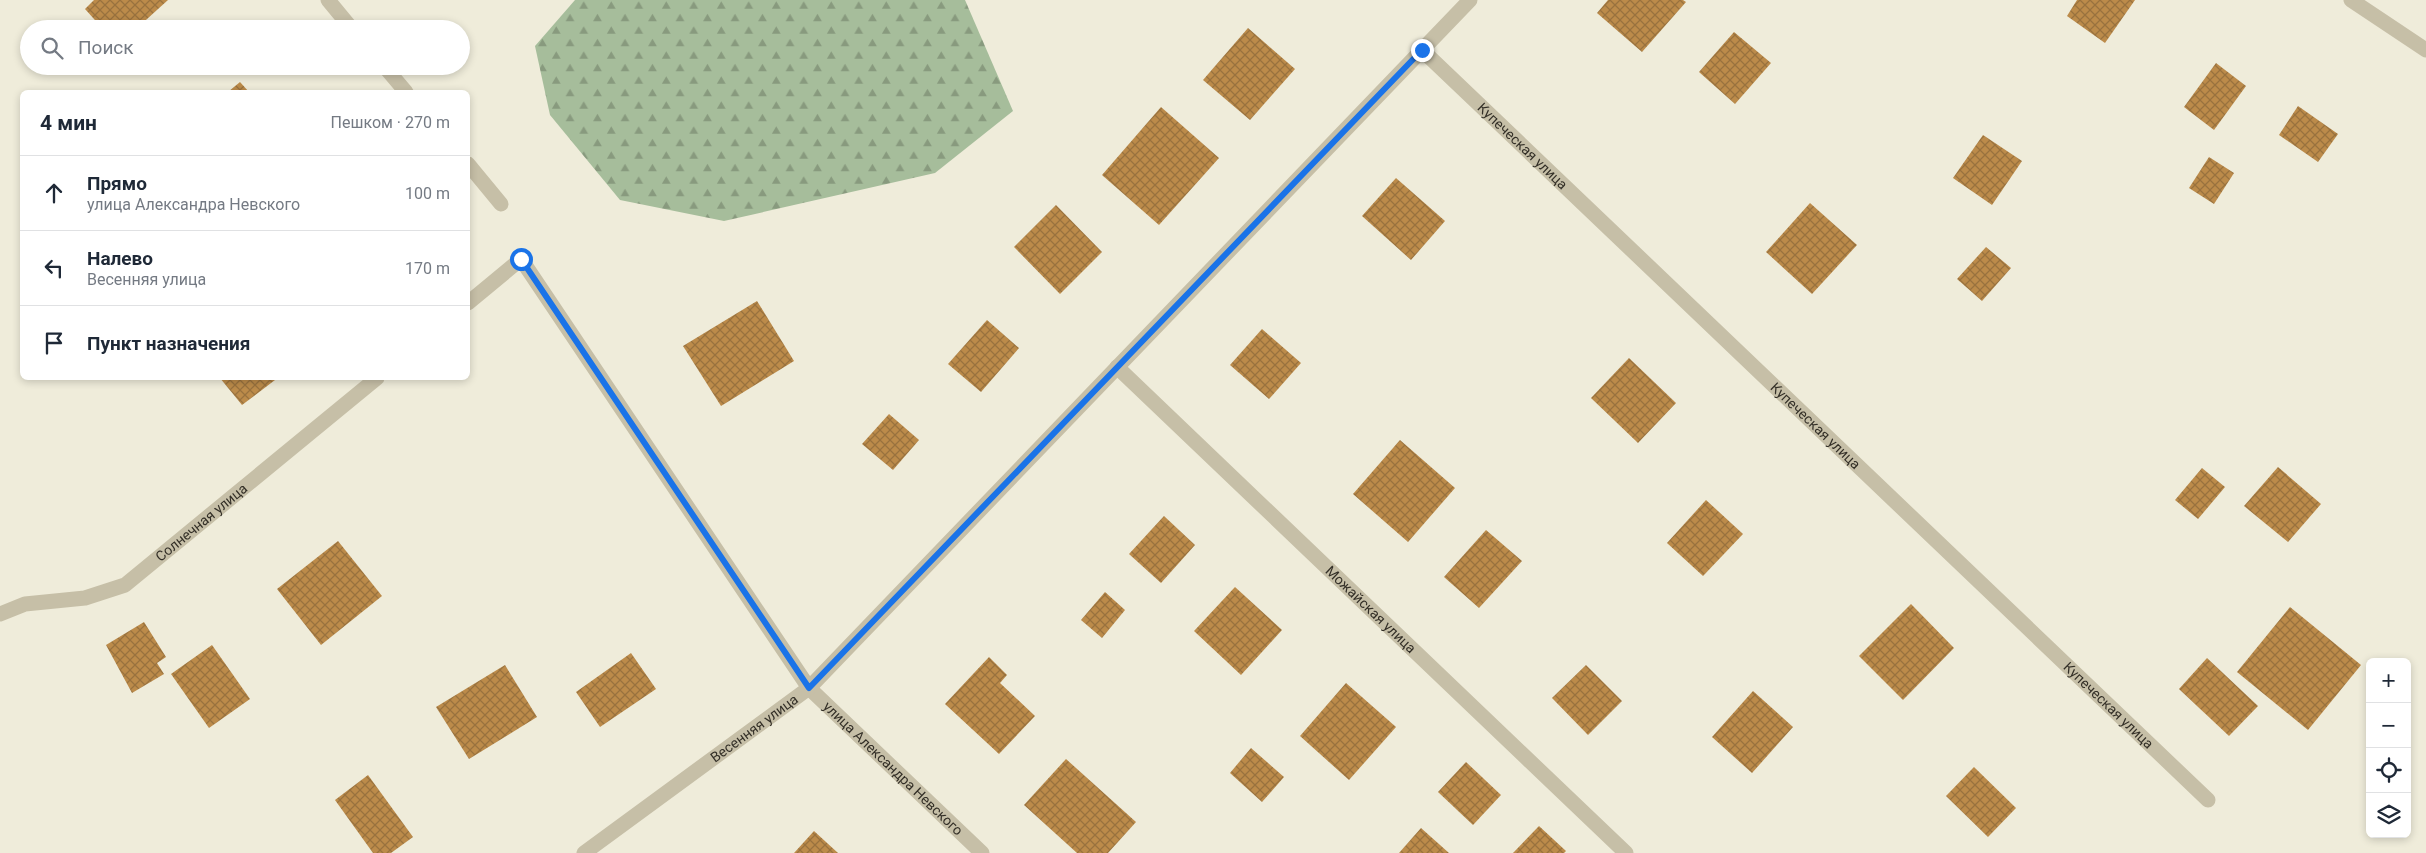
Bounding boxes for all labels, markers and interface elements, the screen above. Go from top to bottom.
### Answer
search box [20,20,470,75]
icon: search [38,34,66,62]
text: Поиск [78,36,134,59]
route end [1411,39,1434,62]
street label: Купеческая улица [1474,99,1571,193]
text: 4 мин [40,111,97,135]
text: Пешком · 270 m [331,113,450,132]
text: Прямо [87,172,147,195]
icon: ahead [40,179,68,207]
text: 100 m [405,184,450,203]
text: улица Александра Невского [87,195,300,214]
text: Налево [87,247,153,270]
route start [510,248,533,271]
icon: left [40,254,68,282]
text: 170 m [405,259,450,278]
text: Весенняя улица [87,270,206,289]
icon: arrive [40,329,68,357]
text: Пункт назначения [87,332,250,355]
street label: Купеческая улица [1767,379,1864,472]
street label: Солнечная улица [152,480,250,565]
street label: Можайская улица [1322,563,1419,656]
map controls [2366,658,2411,838]
button: + [2366,658,2411,703]
street label: Купеческая улица [2060,659,2157,752]
street label: Весенняя улица [707,691,801,766]
street label: улица Александра Невского [820,698,966,839]
button: − [2366,703,2411,748]
button: locate [2366,748,2411,793]
button: layers [2366,793,2411,838]

